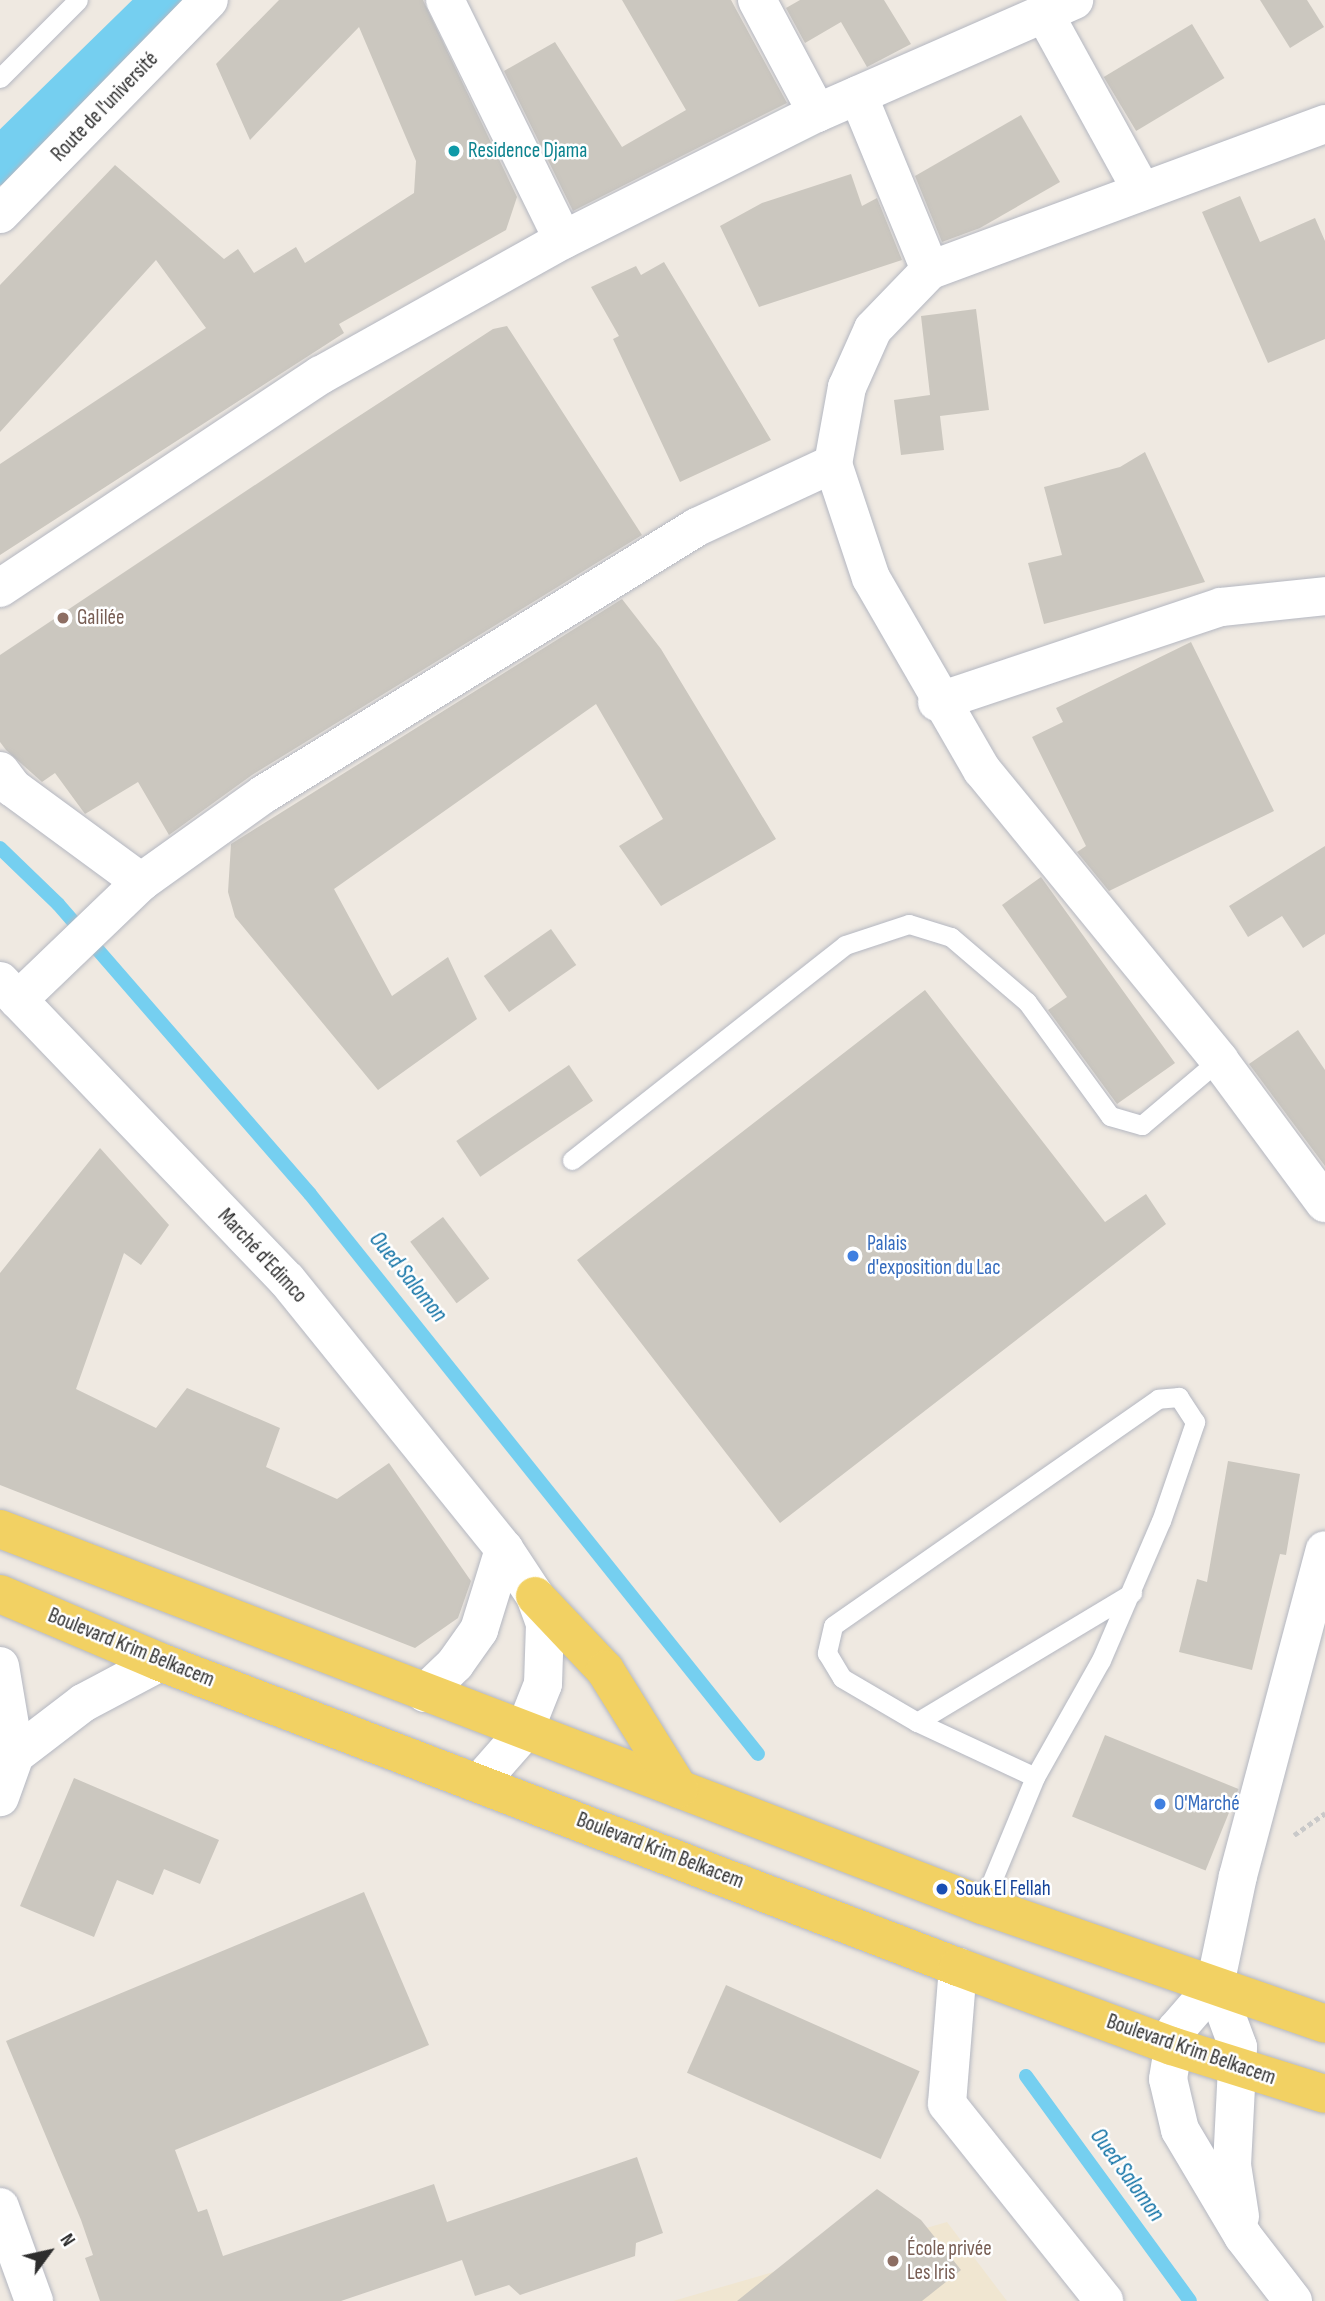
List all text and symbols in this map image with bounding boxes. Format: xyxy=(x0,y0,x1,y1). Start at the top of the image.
street label: Route de l'université xyxy=(46,47,164,167)
place label: Residence Djama xyxy=(468,138,587,164)
marker: Residence Djama xyxy=(446,143,462,159)
place label: Galilée xyxy=(77,605,125,631)
marker: Galilée xyxy=(55,610,71,626)
street label: Marché d'Edimco xyxy=(212,1204,312,1308)
water label: Oued Salomon xyxy=(363,1226,453,1328)
place label: Palais d'exposition du Lac xyxy=(867,1231,1001,1281)
marker: Palais d'exposition du Lac xyxy=(845,1248,861,1264)
street label: Boulevard Krim Belkacem xyxy=(44,1603,218,1693)
place label: O'Marché xyxy=(1174,1791,1240,1817)
marker: O'Marché xyxy=(1152,1796,1168,1812)
street label: Boulevard Krim Belkacem xyxy=(573,1808,747,1894)
place label: Souk El Fellah xyxy=(956,1876,1051,1902)
marker: Souk El Fellah xyxy=(934,1881,950,1897)
street label: Boulevard Krim Belkacem xyxy=(1103,2009,1279,2091)
water label: Oued Salomon xyxy=(1084,2123,1170,2227)
north arrow xyxy=(14,2217,84,2287)
text: N xyxy=(55,2230,79,2251)
place label: École privée Les Iris xyxy=(907,2236,992,2286)
marker: École privée Les Iris xyxy=(885,2253,901,2269)

